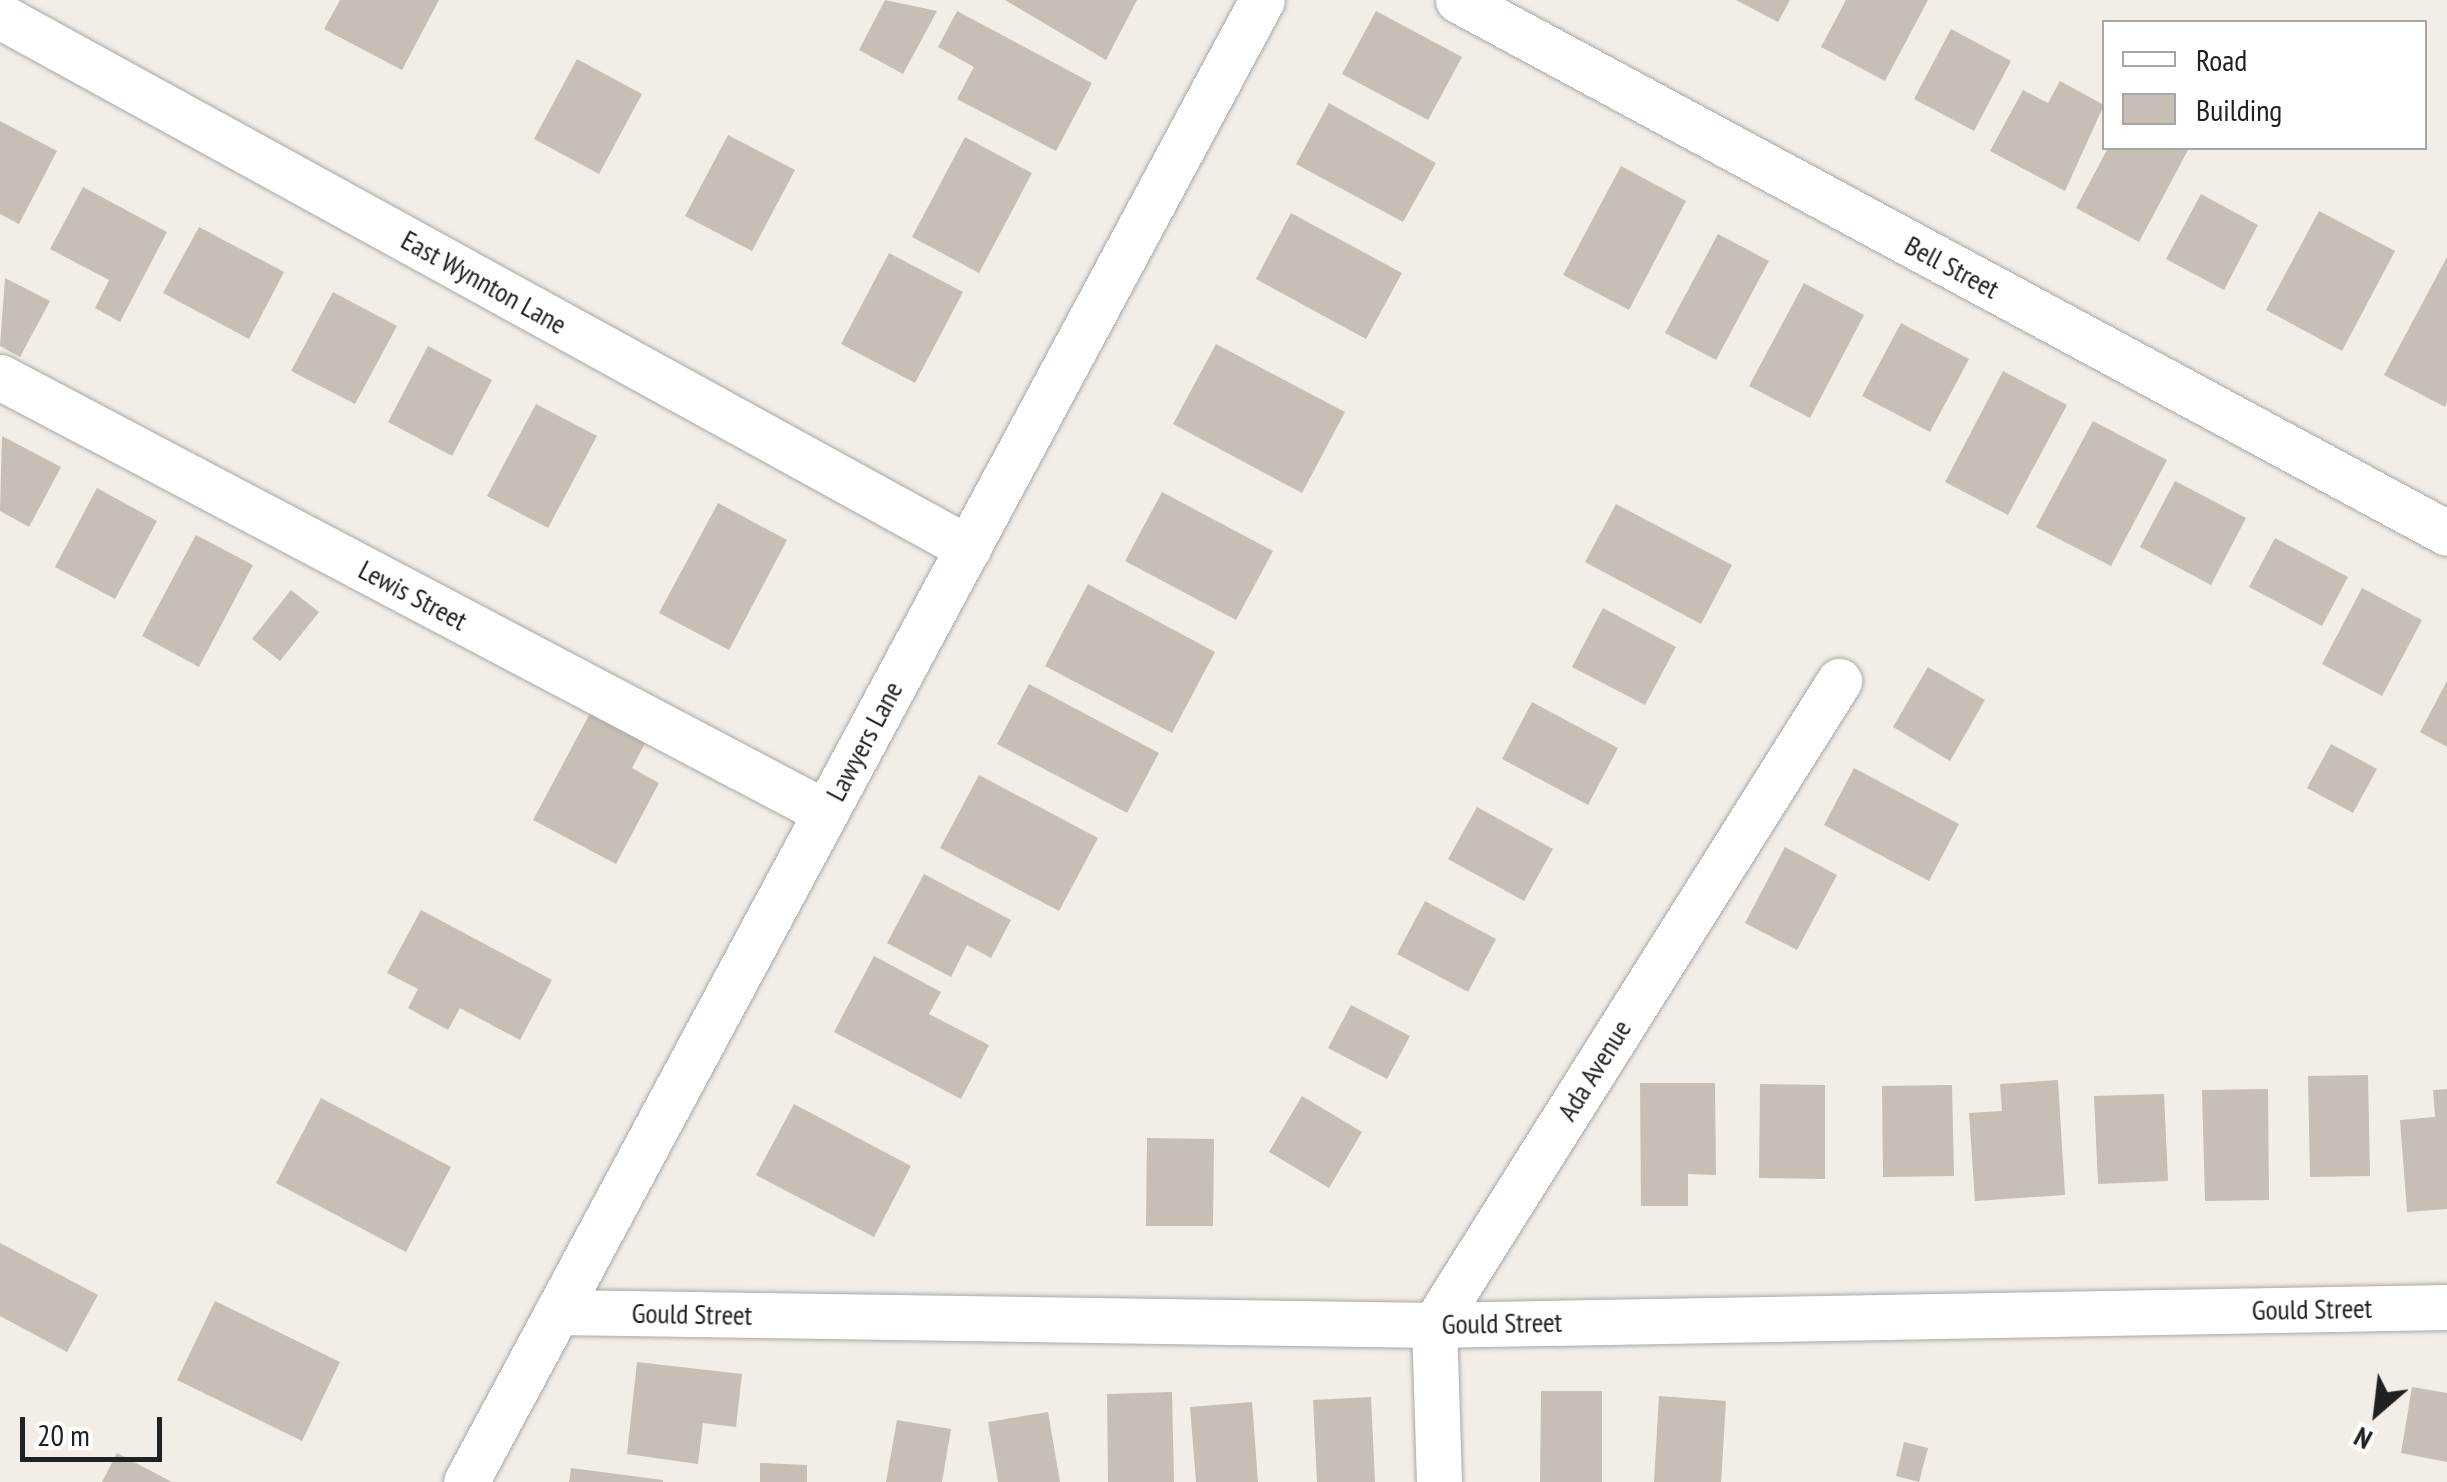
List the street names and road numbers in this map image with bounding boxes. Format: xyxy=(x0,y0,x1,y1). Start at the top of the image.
street label: East Wynnton Lane xyxy=(395,223,573,341)
street label: Bell Street xyxy=(1899,228,2005,306)
street label: Lewis Street xyxy=(353,553,473,637)
street label: Lawyers Lane xyxy=(818,675,910,807)
street label: Ada Avenue xyxy=(1550,1013,1638,1127)
street label: Gould Street xyxy=(2251,1291,2373,1327)
street label: Gould Street xyxy=(631,1296,753,1332)
street label: Gould Street xyxy=(1441,1305,1563,1341)

